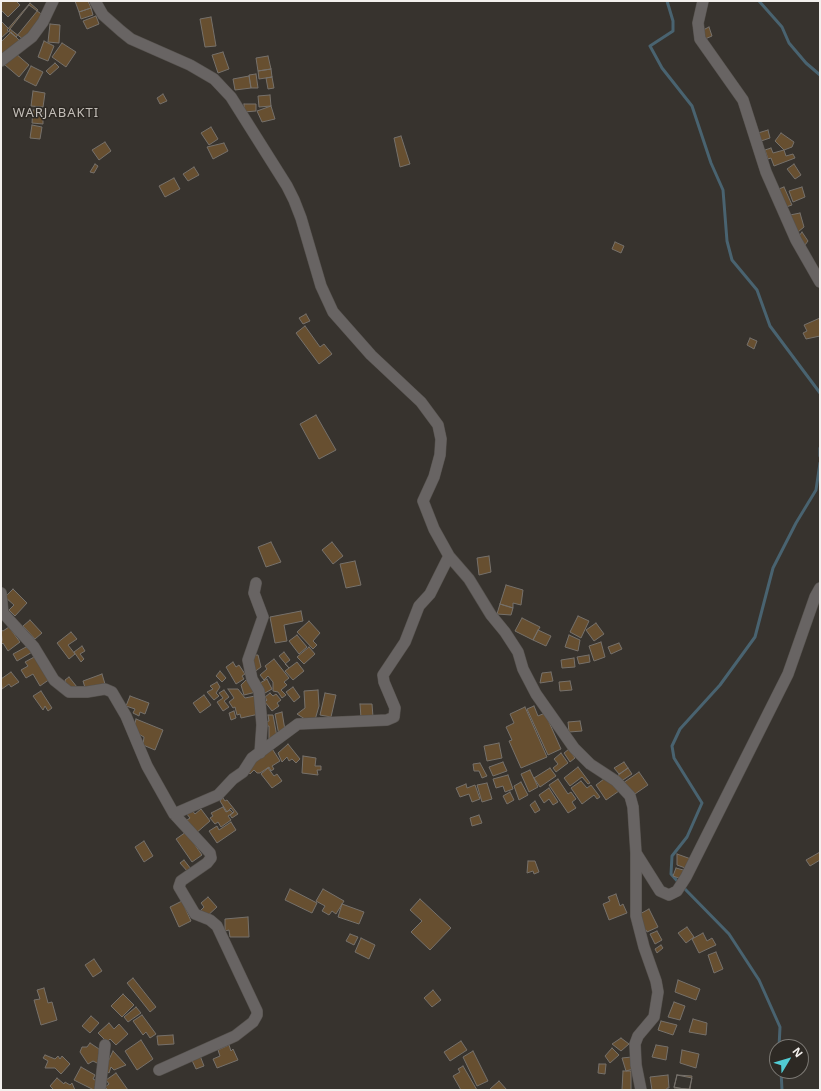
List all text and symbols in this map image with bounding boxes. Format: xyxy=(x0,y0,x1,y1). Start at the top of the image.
district label: WARJABAKTI xyxy=(13,105,99,121)
north arrow xyxy=(769,1039,809,1079)
text: N xyxy=(789,1044,807,1060)

